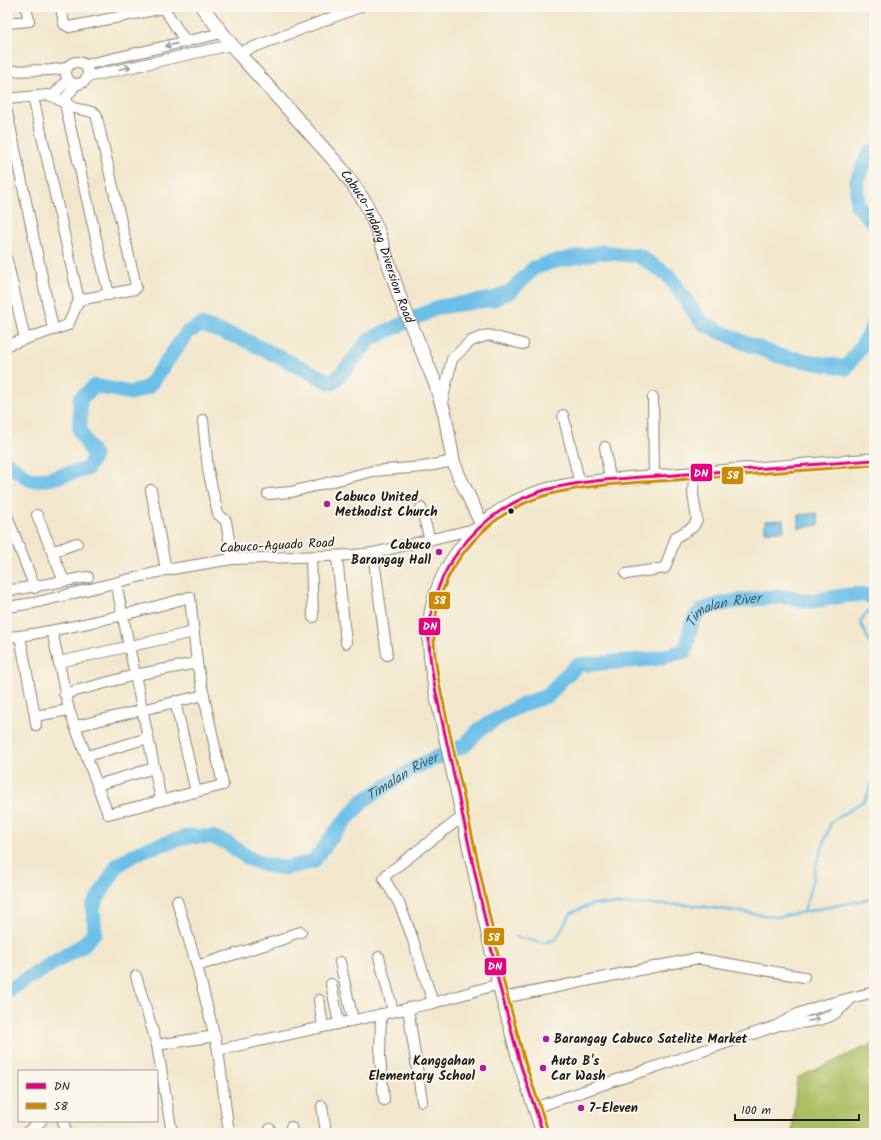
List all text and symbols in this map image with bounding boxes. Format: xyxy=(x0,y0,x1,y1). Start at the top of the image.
one-way arrow xyxy=(164,42,177,50)
one-way arrow xyxy=(118,64,131,72)
street label: Cabuco-Indang Diversion Road xyxy=(335,165,420,327)
line badge: DN xyxy=(690,463,713,482)
text: DN xyxy=(694,465,708,483)
line badge: 58 xyxy=(721,466,744,485)
text: 58 xyxy=(726,467,740,485)
place label: Cabuco United Methodist Church xyxy=(335,487,438,523)
marker: Cabuco United Methodist Church xyxy=(322,499,332,509)
unlabelled marker xyxy=(506,506,516,516)
street label: Cabuco-Aguado Road xyxy=(219,532,335,559)
place label: Cabuco Barangay Hall xyxy=(351,535,432,571)
marker: Cabuco Barangay Hall xyxy=(434,547,444,557)
water label: Timalan River xyxy=(680,587,765,631)
line badge: 58 xyxy=(428,591,451,610)
text: 58 xyxy=(433,592,447,610)
line badge: DN xyxy=(418,617,441,636)
text: DN xyxy=(423,618,437,636)
water label: Timalan River xyxy=(362,746,445,807)
line badge: 58 xyxy=(483,927,505,946)
text: 58 xyxy=(487,929,501,947)
line badge: DN xyxy=(484,957,507,976)
text: DN xyxy=(488,958,502,976)
one-way arrow xyxy=(807,1016,820,1024)
place label: Barangay Cabuco Satelite Market xyxy=(554,1029,748,1050)
marker: Barangay Cabuco Satelite Market xyxy=(541,1034,551,1044)
place label: Kanggahan Elementary School xyxy=(369,1051,476,1087)
place label: Auto B's Car Wash xyxy=(551,1051,606,1087)
marker: Kanggahan Elementary School xyxy=(478,1063,488,1073)
marker: Auto B's Car Wash xyxy=(538,1063,548,1073)
legend xyxy=(18,1070,158,1122)
text: DN xyxy=(54,1077,70,1096)
scale bar xyxy=(735,1096,859,1122)
text: 58 xyxy=(54,1097,68,1116)
place label: 7-Eleven xyxy=(589,1098,638,1119)
text: 100 m xyxy=(741,1101,772,1120)
marker: 7-Eleven xyxy=(576,1103,586,1113)

